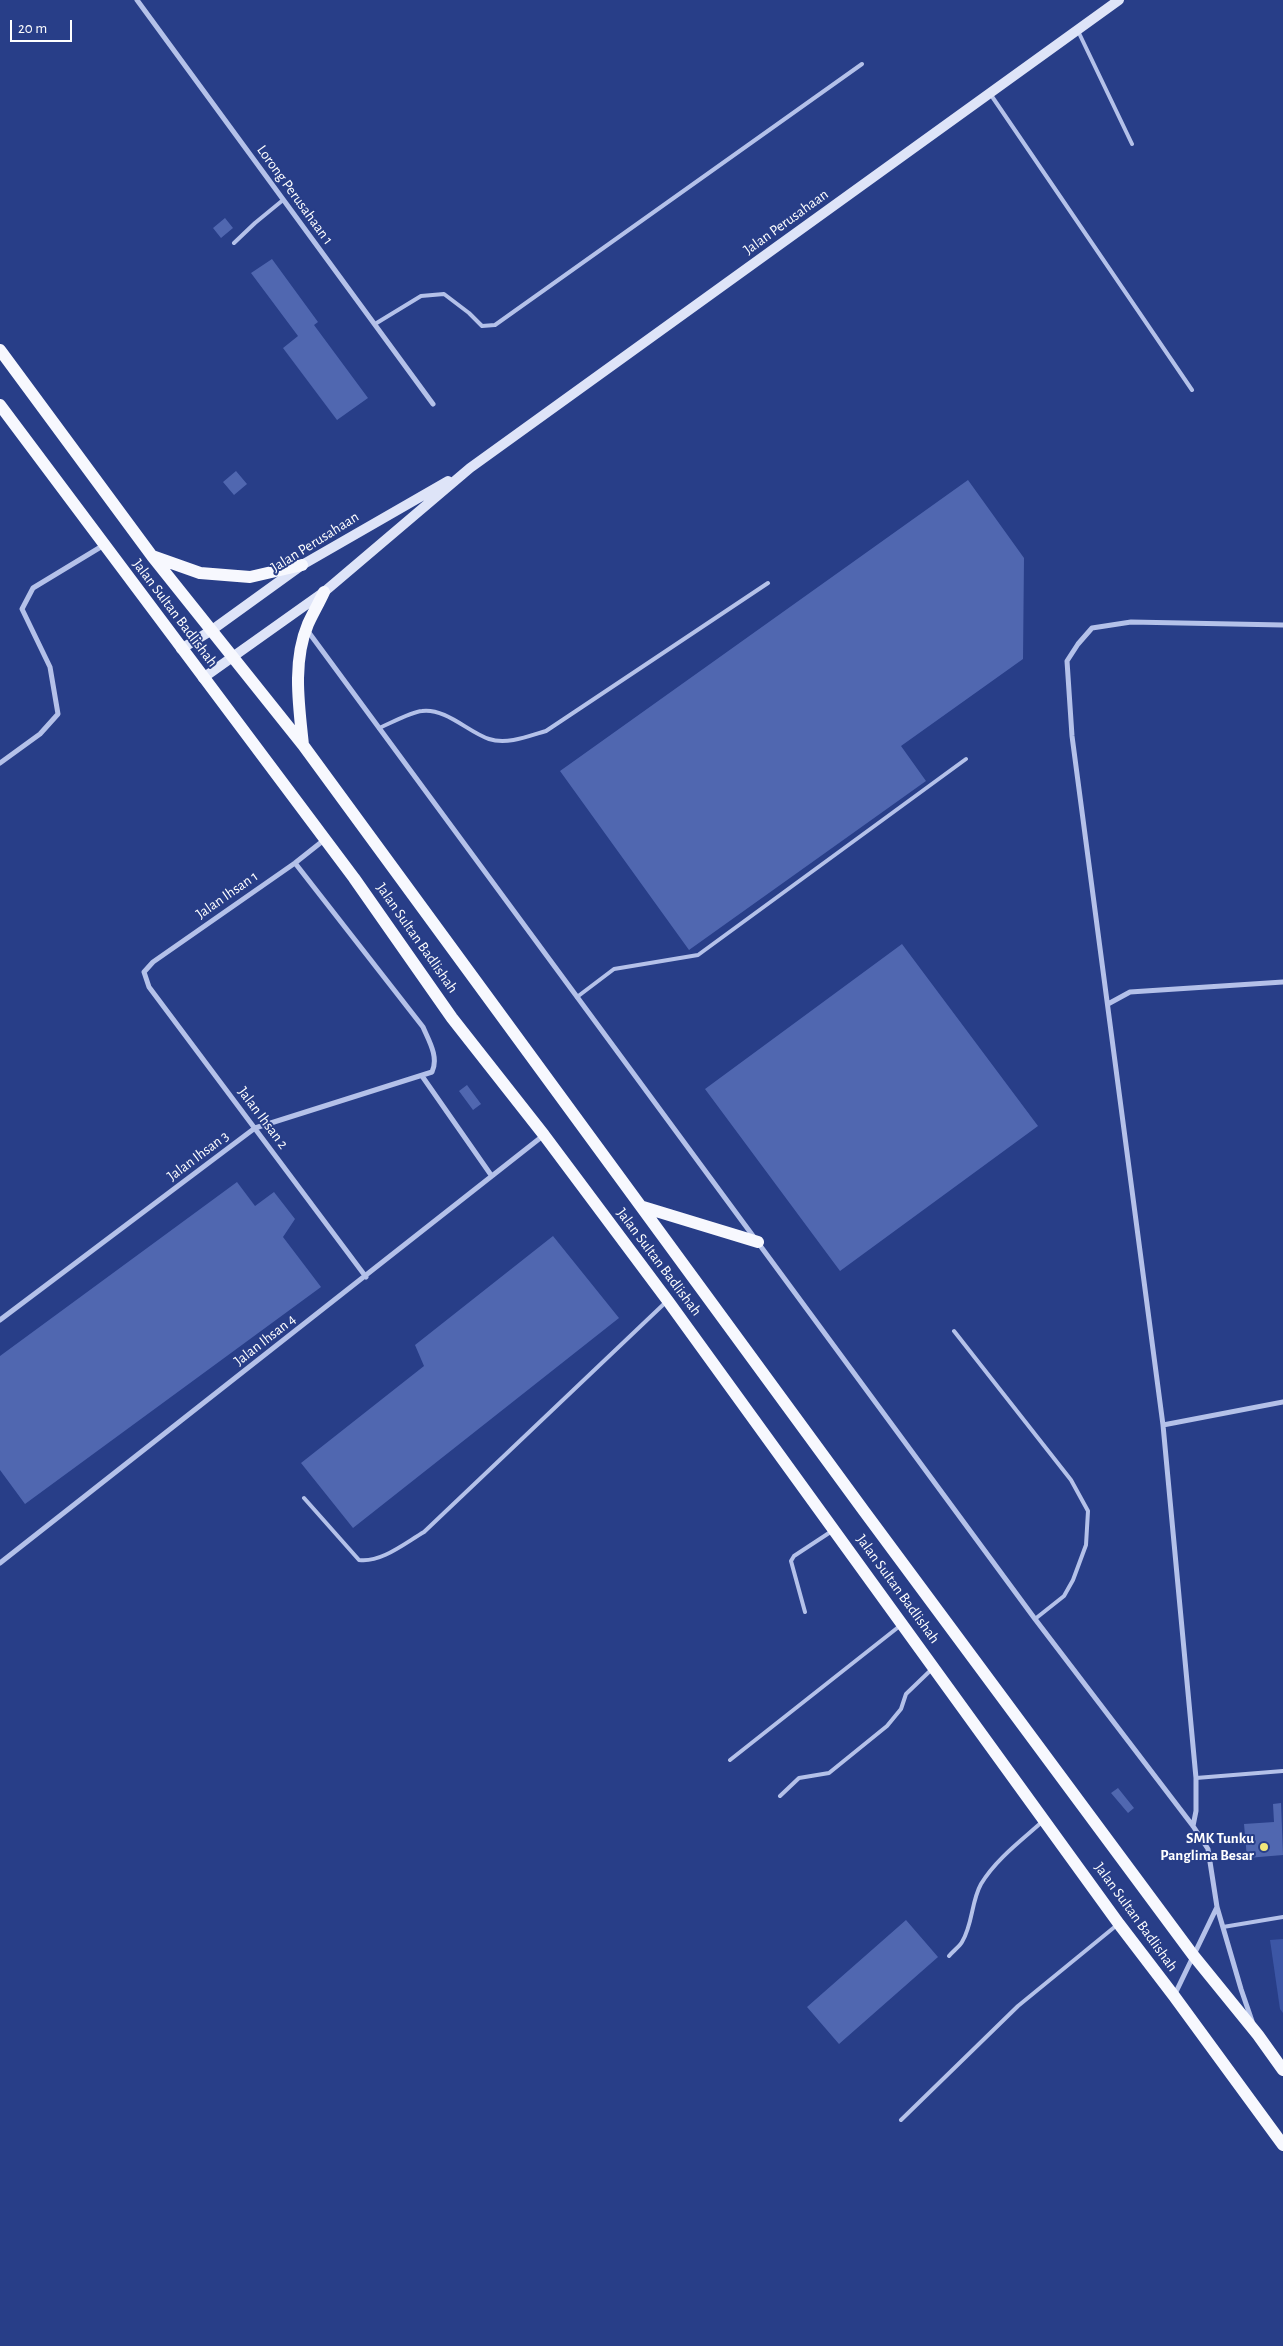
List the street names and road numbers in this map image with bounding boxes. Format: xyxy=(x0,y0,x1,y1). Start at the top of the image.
street label: Lorong Perusahaan 1 xyxy=(253,142,337,248)
street label: Jalan Perusahaan xyxy=(740,185,832,259)
street label: Jalan Perusahaan xyxy=(268,508,362,576)
street label: Jalan Sultan Badlishah xyxy=(129,556,221,670)
street label: Jalan Ihsan 1 xyxy=(193,867,261,923)
street label: Jalan Sultan Badlishah xyxy=(372,879,462,997)
street label: Jalan Ihsan 2 xyxy=(234,1083,292,1153)
street label: Jalan Ihsan 3 xyxy=(164,1127,232,1185)
street label: Jalan Sultan Badlishah xyxy=(613,1205,705,1319)
street label: Jalan Ihsan 4 xyxy=(230,1310,300,1370)
street label: Jalan Sultan Badlishah xyxy=(852,1531,944,1647)
street label: Jalan Sultan Badlishah xyxy=(1090,1859,1182,1975)

